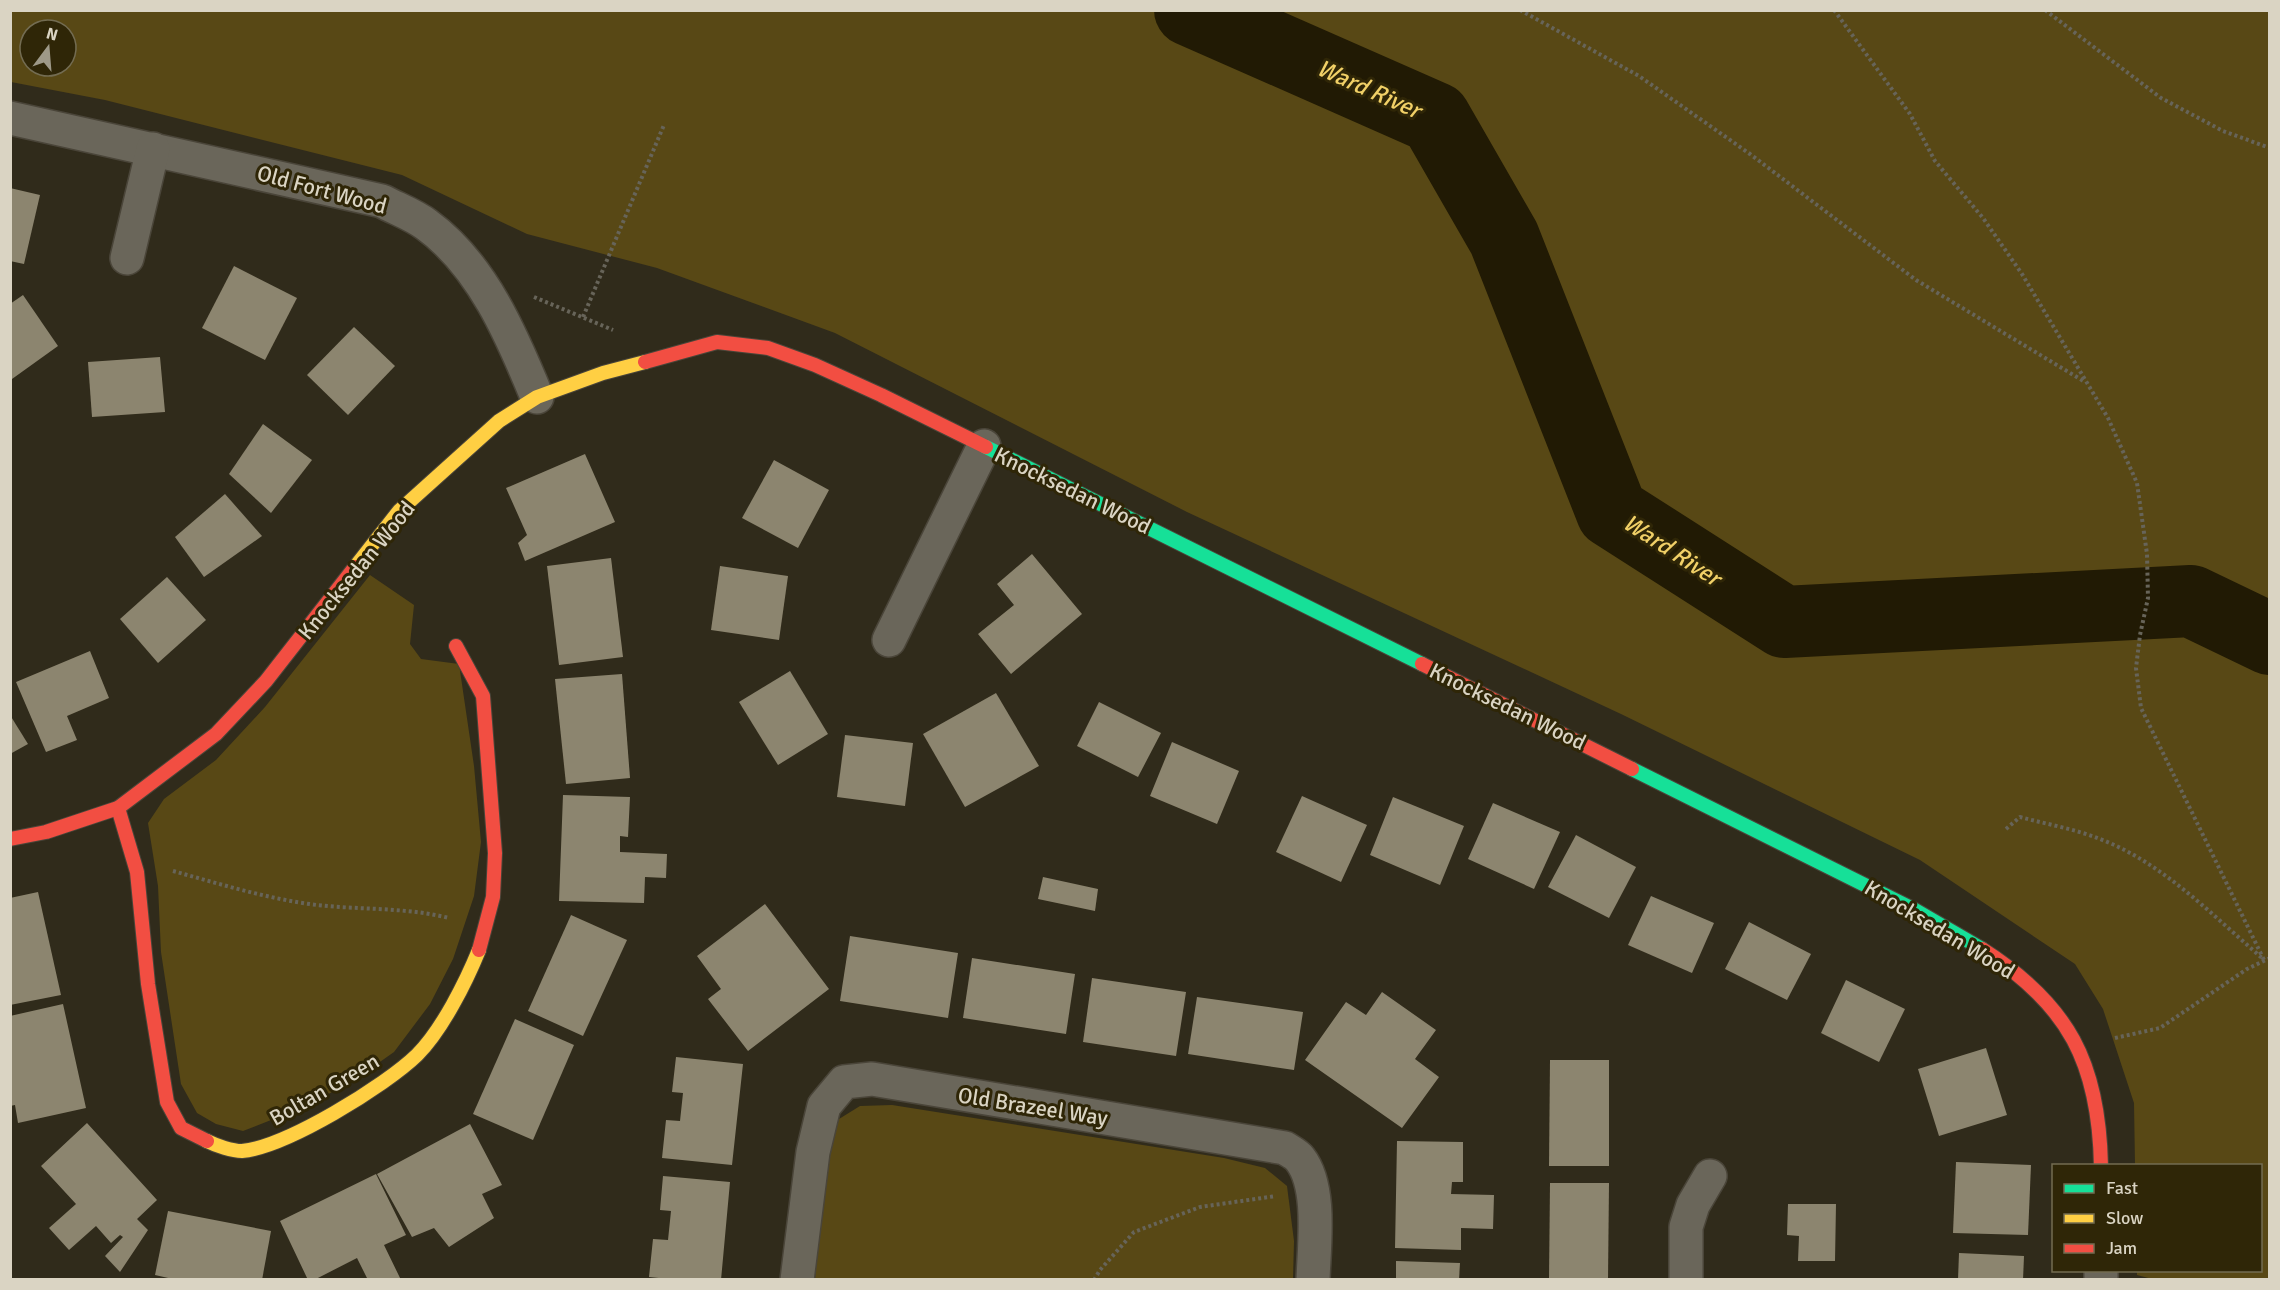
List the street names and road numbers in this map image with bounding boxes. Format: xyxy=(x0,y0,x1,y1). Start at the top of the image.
street label: Old Fort Wood xyxy=(254,159,390,220)
street label: Knocksedan Wood xyxy=(990,441,1155,540)
street label: Knocksedan Wood xyxy=(292,496,421,645)
street label: Knocksedan Wood xyxy=(1425,657,1590,756)
street label: Knocksedan Wood xyxy=(1860,874,2020,985)
street label: Boltan Green xyxy=(265,1047,384,1132)
street label: Old Brazeel Way xyxy=(956,1081,1110,1132)

